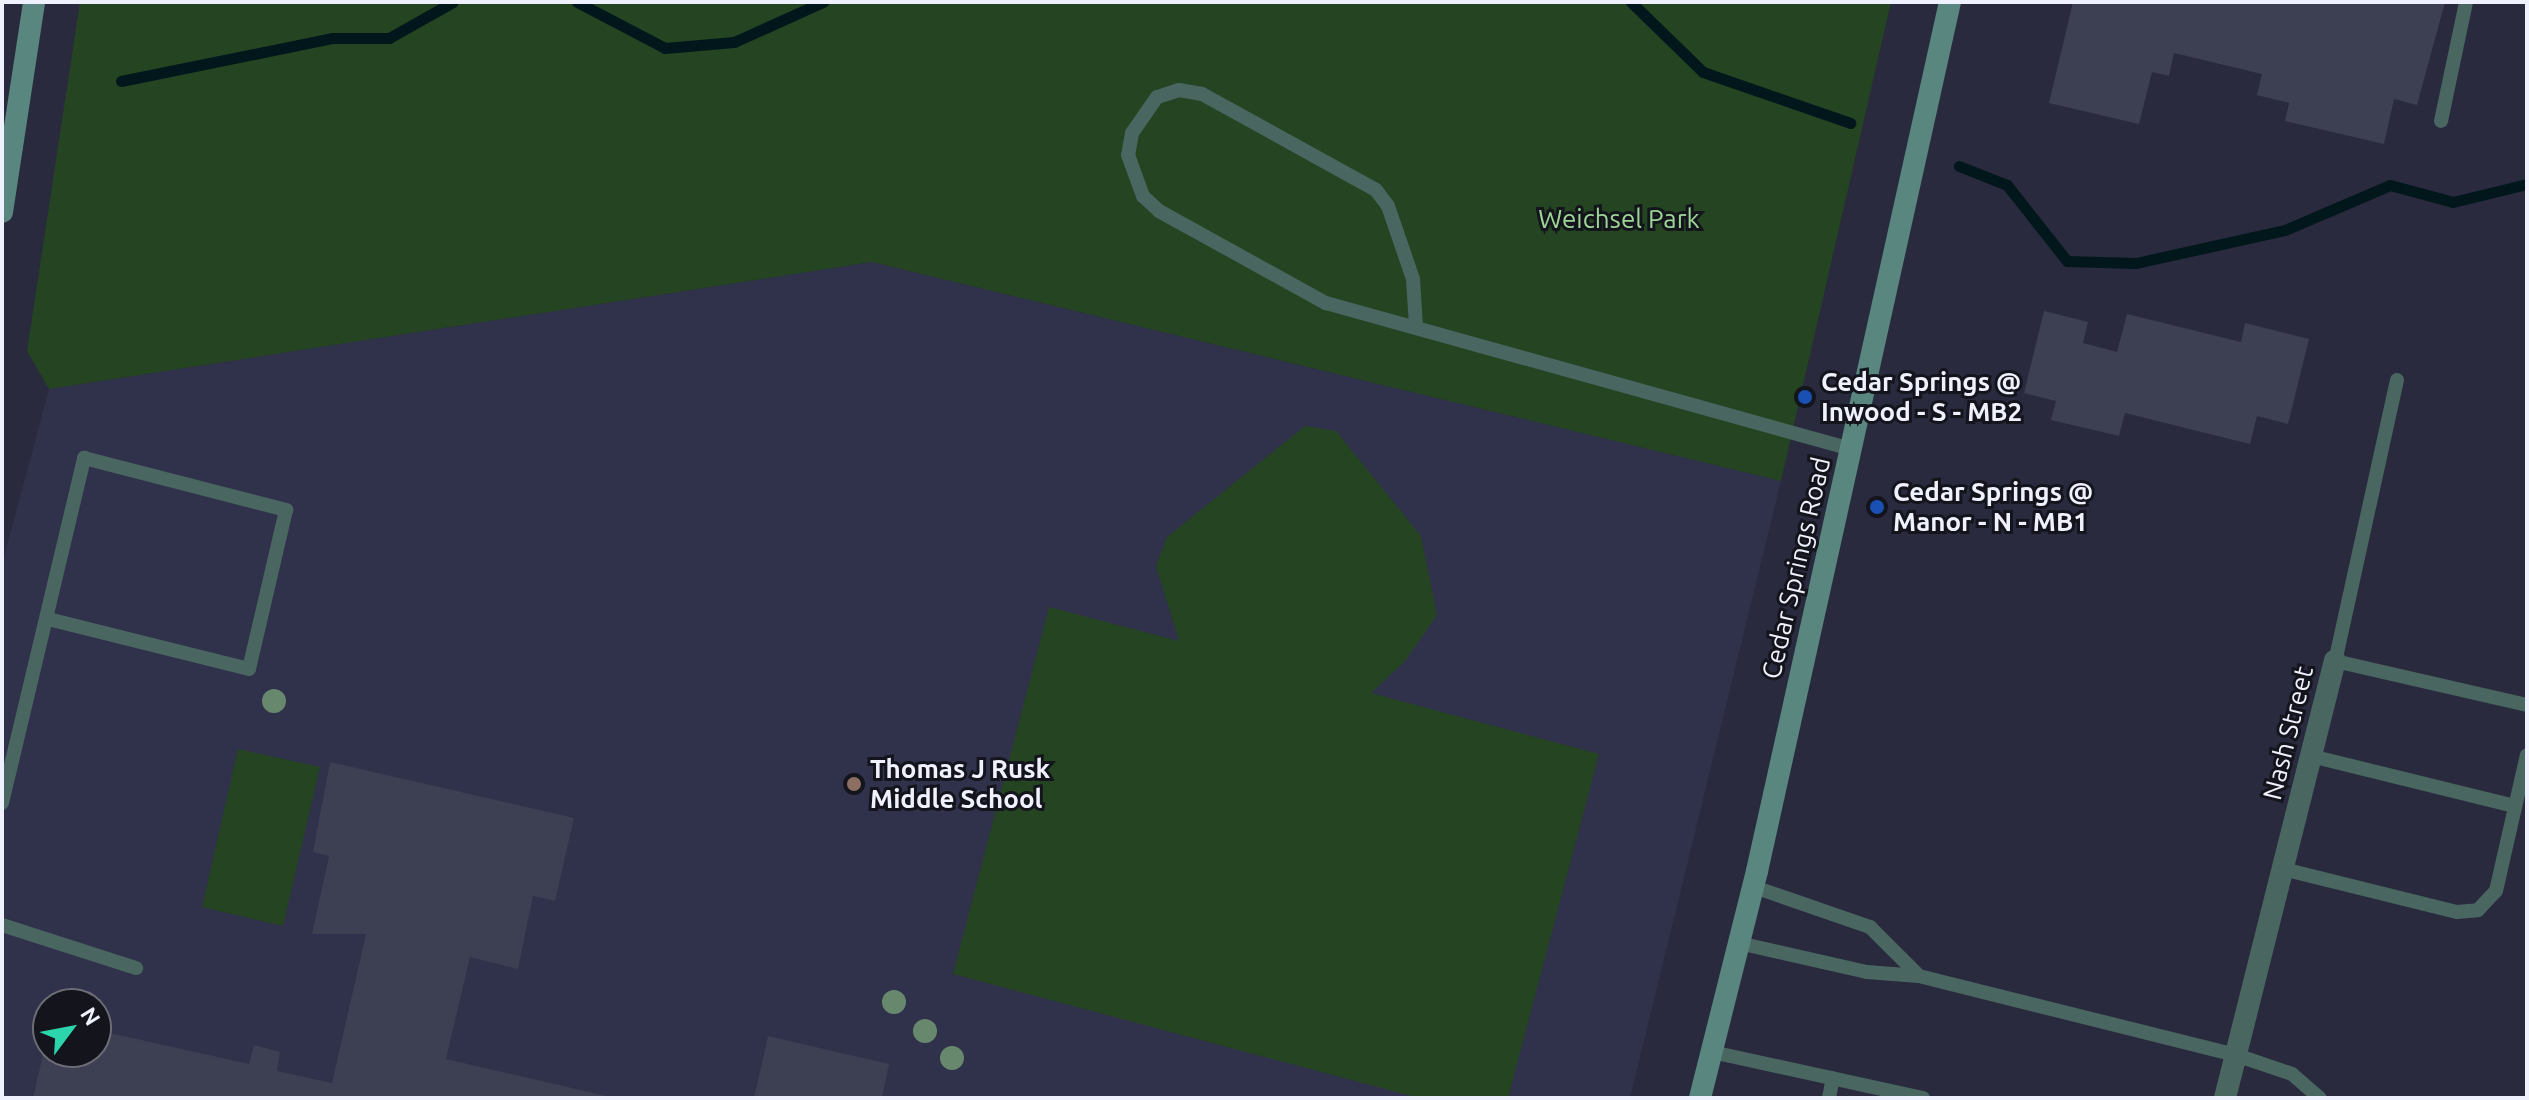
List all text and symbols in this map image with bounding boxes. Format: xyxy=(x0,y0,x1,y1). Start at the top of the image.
park label: Weichsel Park xyxy=(1538,203,1700,235)
place label: Cedar Springs @ Inwood - S - MB2 xyxy=(1821,366,2022,428)
marker: Cedar Springs @ Inwood - S - MB2 xyxy=(1796,388,1814,406)
street label: Cedar Springs Road xyxy=(1755,454,1837,682)
place label: Cedar Springs @ Manor - N - MB1 xyxy=(1893,476,2093,538)
marker: Cedar Springs @ Manor - N - MB1 xyxy=(1868,498,1886,516)
street label: Nash Street xyxy=(2256,663,2320,803)
place label: Thomas J Rusk Middle School xyxy=(870,753,1050,814)
marker: Thomas J Rusk Middle School xyxy=(845,775,863,793)
north arrow xyxy=(32,988,112,1068)
text: N xyxy=(76,1002,106,1030)

